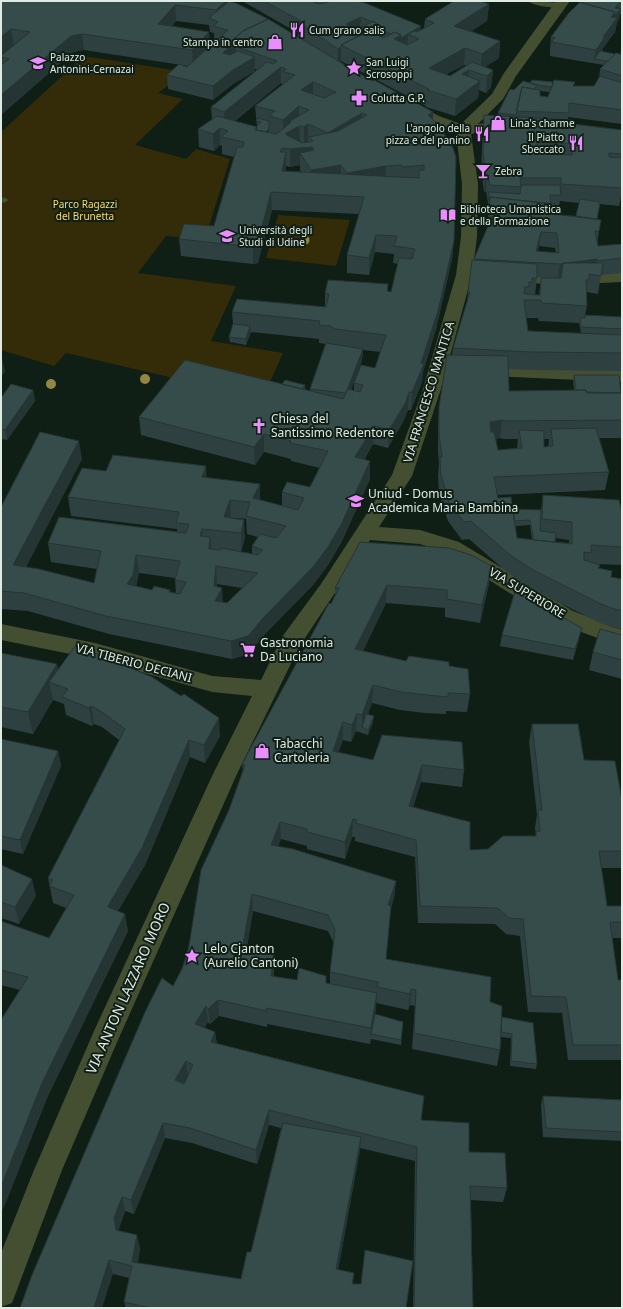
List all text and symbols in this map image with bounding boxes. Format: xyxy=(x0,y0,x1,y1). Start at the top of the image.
restaurant icon: Cum grano salis xyxy=(288,21,306,39)
place label: Cum grano salis xyxy=(309,23,385,37)
shop icon: Stampa in centro xyxy=(266,33,284,51)
place label: Stampa in centro xyxy=(183,35,263,49)
place label: Palazzo Antonini-Cernazai xyxy=(50,50,134,76)
school or university icon: Palazzo Antonini-Cernazai xyxy=(29,54,47,72)
place label: San Luigi Scrosoppi xyxy=(366,55,412,81)
place icon: San Luigi Scrosoppi xyxy=(345,59,363,77)
pharmacy icon: Colutta G.P. xyxy=(350,89,368,107)
place label: Colutta G.P. xyxy=(371,91,425,105)
shop icon: Lina's charme xyxy=(489,114,507,132)
place label: Lina's charme xyxy=(510,116,575,130)
place label: L'angolo della pizza e del panino xyxy=(386,121,470,147)
restaurant icon: L'angolo della pizza e del panino xyxy=(473,125,491,143)
place label: Il Piatto Sbeccato xyxy=(522,130,564,156)
restaurant icon: Il Piatto Sbeccato xyxy=(567,134,585,152)
bar icon: Zebra xyxy=(474,162,492,180)
place label: Zebra xyxy=(495,164,522,178)
park label: Parco Ragazzi del Brunetta xyxy=(53,197,117,223)
place label: Biblioteca Umanistica e della Formazione xyxy=(460,202,561,228)
library icon: Biblioteca Umanistica e della Formazione xyxy=(439,206,457,224)
place label: Università degli Studi di Udine xyxy=(239,223,312,249)
school or university icon: Università degli Studi di Udine xyxy=(218,227,236,245)
street label: VIA FRANCESCO MANTICA xyxy=(399,319,458,465)
place label: Chiesa del Santissimo Redentore xyxy=(271,410,394,441)
church icon: Chiesa del Santissimo Redentore xyxy=(250,417,268,435)
place label: Uniud - Domus Academica Maria Bambina xyxy=(368,485,518,516)
school or university icon: Uniud - Domus Academica Maria Bambina xyxy=(347,492,365,510)
street label: VIA SUPERIORE xyxy=(486,563,569,622)
place label: Gastronomia Da Luciano xyxy=(260,634,333,665)
street label: VIA TIBERIO DECIANI xyxy=(74,639,194,686)
supermarket icon: Gastronomia Da Luciano xyxy=(239,641,257,659)
place label: Tabacchi Cartoleria xyxy=(274,735,330,766)
shop icon: Tabacchi Cartoleria xyxy=(253,742,271,760)
street label: VIA ANTON LAZZARO MORO xyxy=(81,899,174,1077)
place label: Lelo Cjanton (Aurelio Cantoni) xyxy=(204,940,299,971)
place icon: Lelo Cjanton (Aurelio Cantoni) xyxy=(183,947,201,965)

